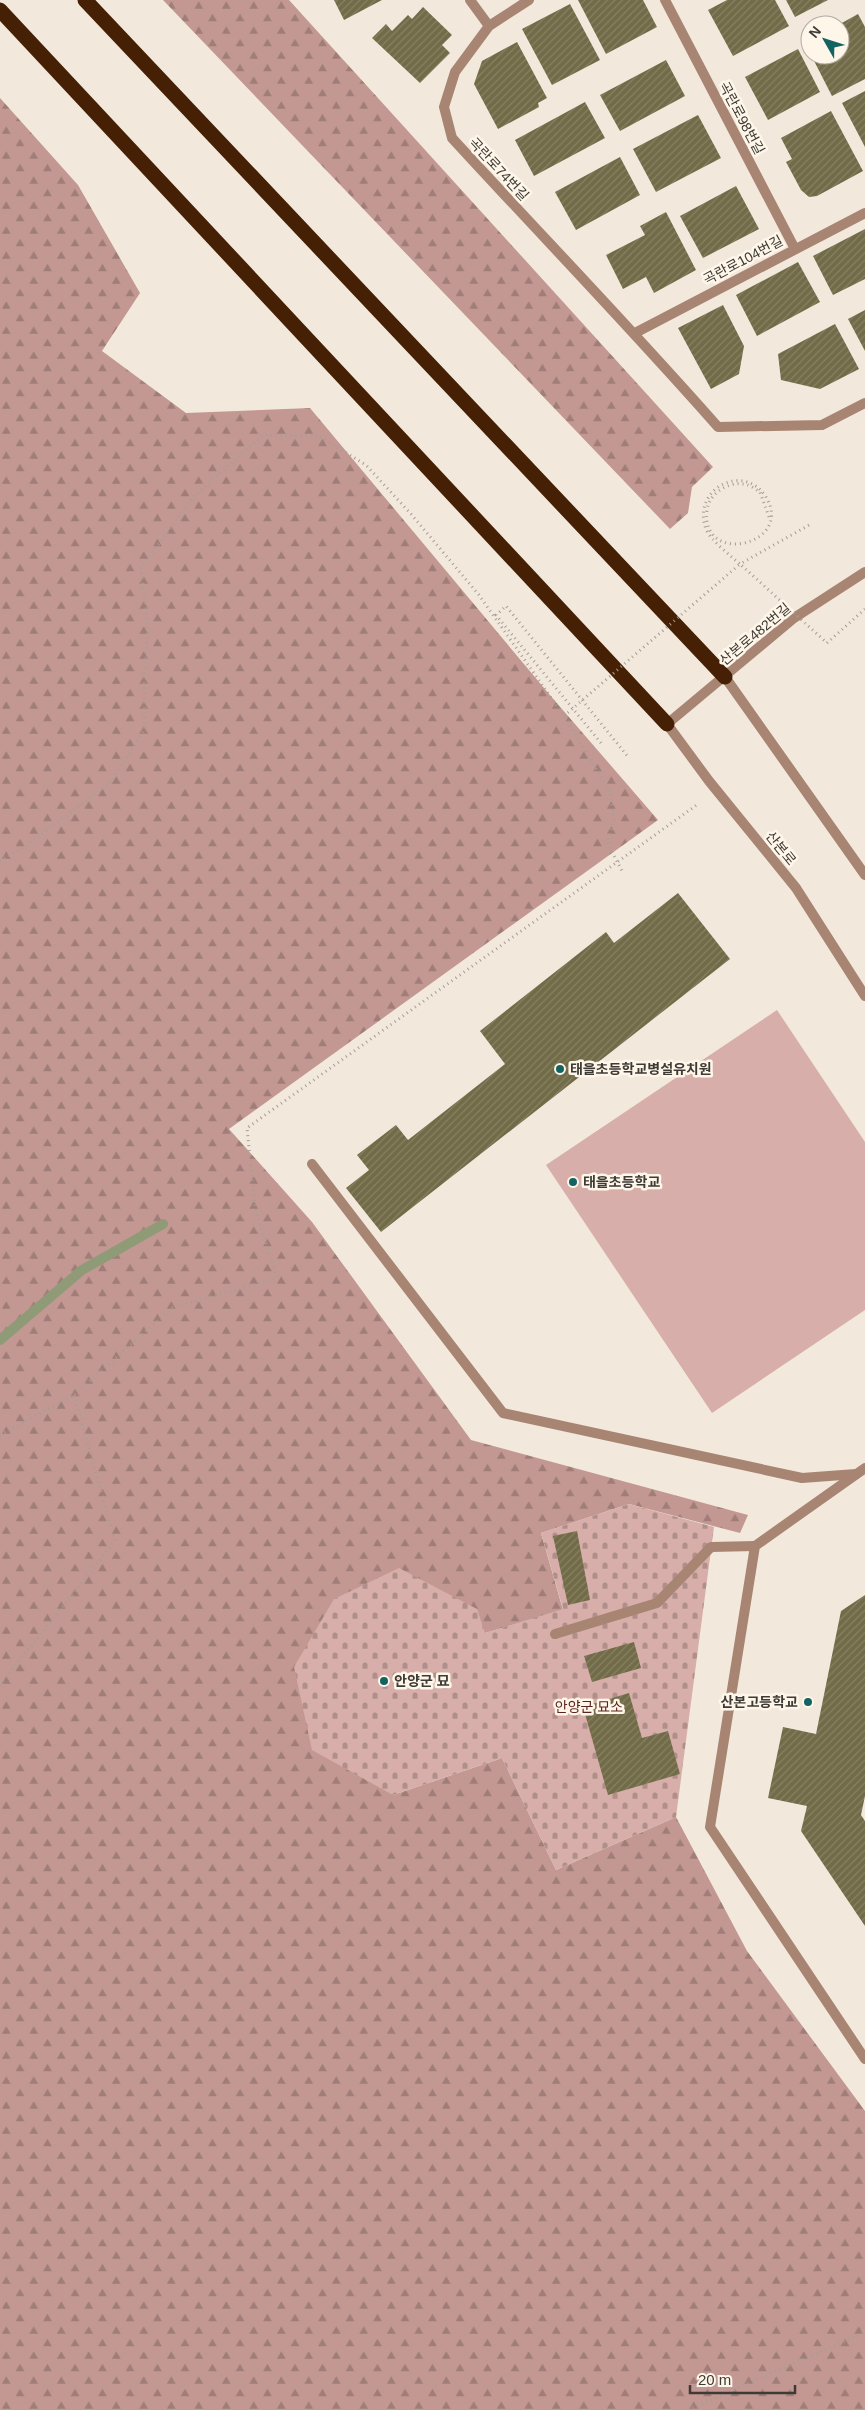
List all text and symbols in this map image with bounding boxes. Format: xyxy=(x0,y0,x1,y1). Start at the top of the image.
north arrow xyxy=(800,15,850,65)
text: N xyxy=(805,23,824,41)
street label: 곡란로98번길 xyxy=(716,79,768,157)
street label: 곡란로74번길 xyxy=(466,134,532,204)
street label: 곡란로104번길 xyxy=(700,232,786,288)
street label: 산본로482번길 xyxy=(716,600,794,668)
street label: 산본로 xyxy=(763,828,799,868)
place label: 태을초등학교병설유치원 xyxy=(570,1061,712,1077)
marker: 태을초등학교병설유치원 xyxy=(554,1063,566,1075)
place label: 태을초등학교 xyxy=(583,1174,660,1190)
marker: 태을초등학교 xyxy=(567,1176,579,1188)
place label: 안양군 묘 xyxy=(394,1673,450,1689)
marker: 안양군 묘 xyxy=(378,1675,390,1687)
place label: 산본고등학교 xyxy=(721,1694,798,1710)
marker: 산본고등학교 xyxy=(802,1696,814,1708)
park label: 안양군 묘소 xyxy=(555,1699,623,1715)
scale bar xyxy=(690,2362,795,2394)
text: 20 m xyxy=(698,2371,731,2388)

